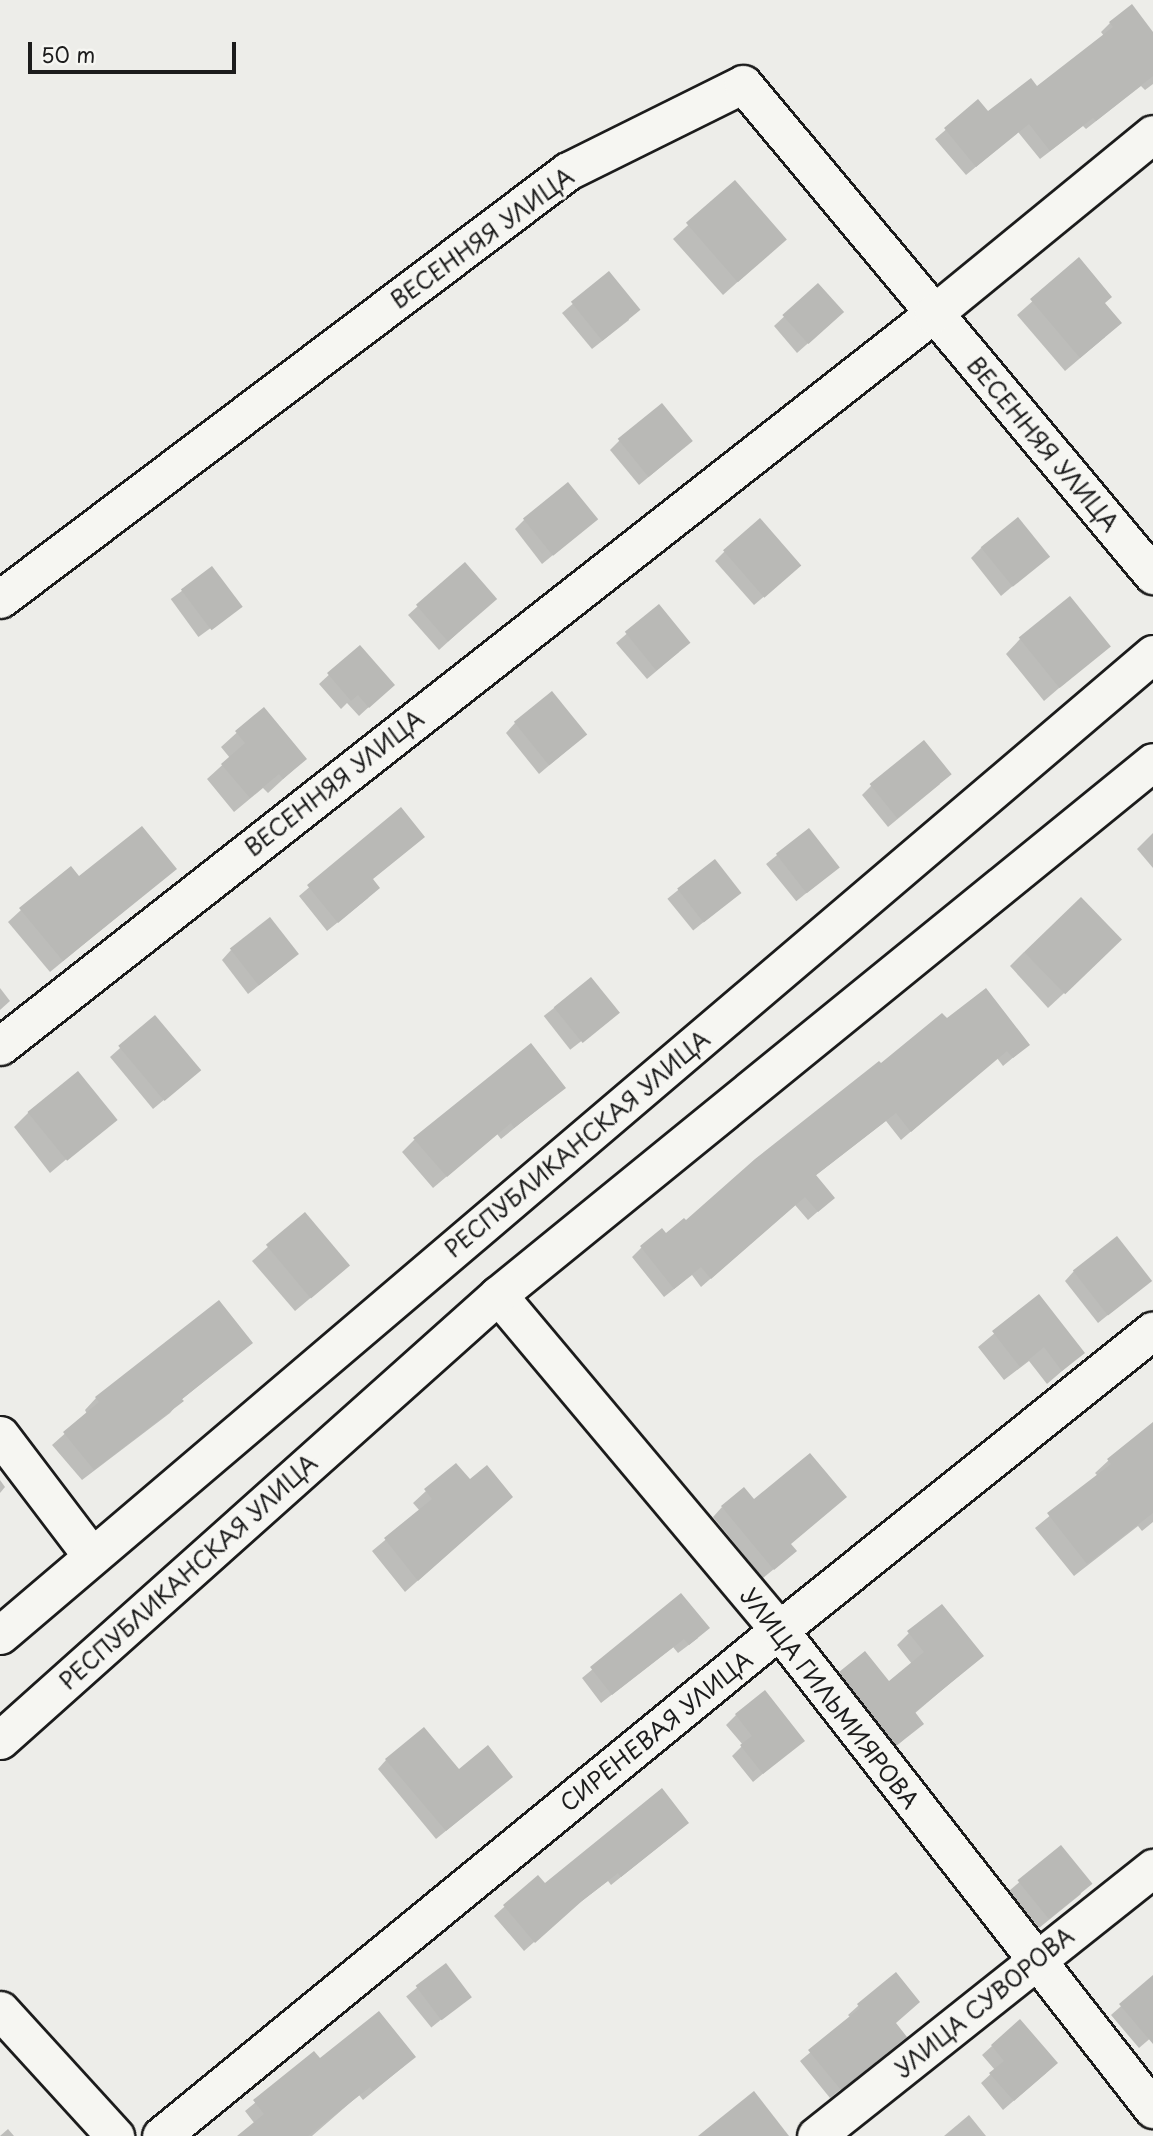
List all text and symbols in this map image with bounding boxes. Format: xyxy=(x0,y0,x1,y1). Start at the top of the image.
scale bar xyxy=(32,28,240,72)
text: 50 m xyxy=(41,38,95,70)
street label: ВЕСЕННЯЯ УЛИЦА xyxy=(385,162,579,314)
street label: ВЕСЕННЯЯ УЛИЦА xyxy=(961,351,1125,537)
street label: ВЕСЕННЯЯ УЛИЦА xyxy=(239,704,429,862)
street label: РЕСПУБЛИКАНСКАЯ УЛИЦА xyxy=(439,1025,715,1263)
street label: РЕСПУБЛИКАНСКАЯ УЛИЦА xyxy=(53,1449,323,1695)
street label: УЛИЦА ГИЛЬМИЯРОВА xyxy=(734,1581,926,1815)
street label: СИРЕНЕВАЯ УЛИЦА xyxy=(555,1645,757,1817)
street label: УЛИЦА СУВОРОВА xyxy=(888,1920,1080,2084)

